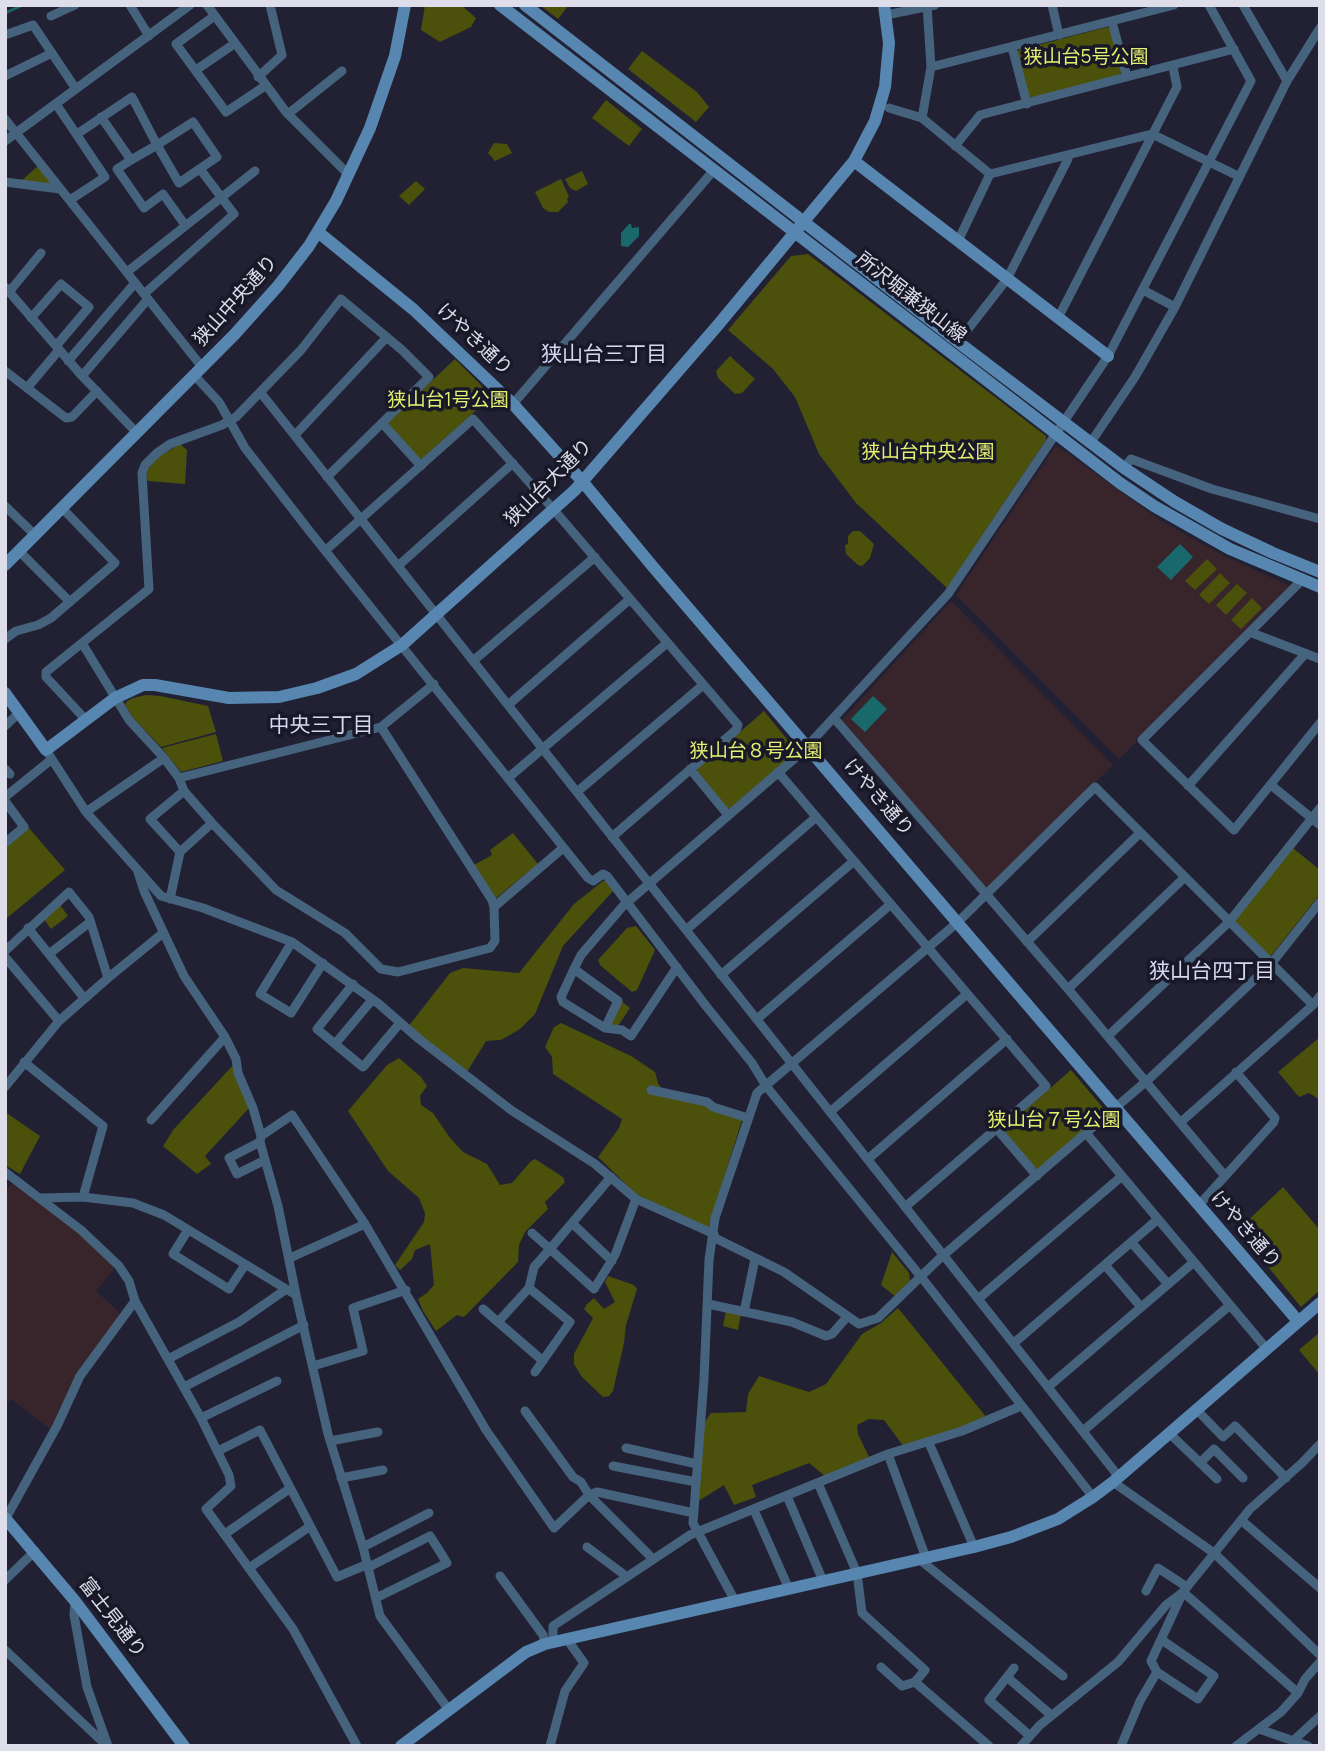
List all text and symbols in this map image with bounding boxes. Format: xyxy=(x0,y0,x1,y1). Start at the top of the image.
park label: 狭山台5号公園 xyxy=(1024,47,1148,69)
street label: 所沢堀兼狭山線 xyxy=(852,248,970,348)
street label: 狭山中央通り xyxy=(189,251,283,351)
street label: けやき通り xyxy=(431,299,517,381)
district label: 狭山台三丁目 xyxy=(541,342,667,368)
park label: 狭山台1号公園 xyxy=(387,390,509,412)
street label: 狭山台大通り xyxy=(501,435,597,531)
park label: 狭山台中央公園 xyxy=(862,442,994,464)
district label: 中央三丁目 xyxy=(269,713,373,739)
park label: 狭山台８号公園 xyxy=(690,741,822,763)
street label: けやき通り xyxy=(838,755,918,841)
district label: 狭山台四丁目 xyxy=(1149,959,1275,985)
park label: 狭山台７号公園 xyxy=(988,1110,1120,1132)
street label: けやき通り xyxy=(1205,1187,1285,1273)
street label: 富士見通り xyxy=(74,1574,150,1662)

